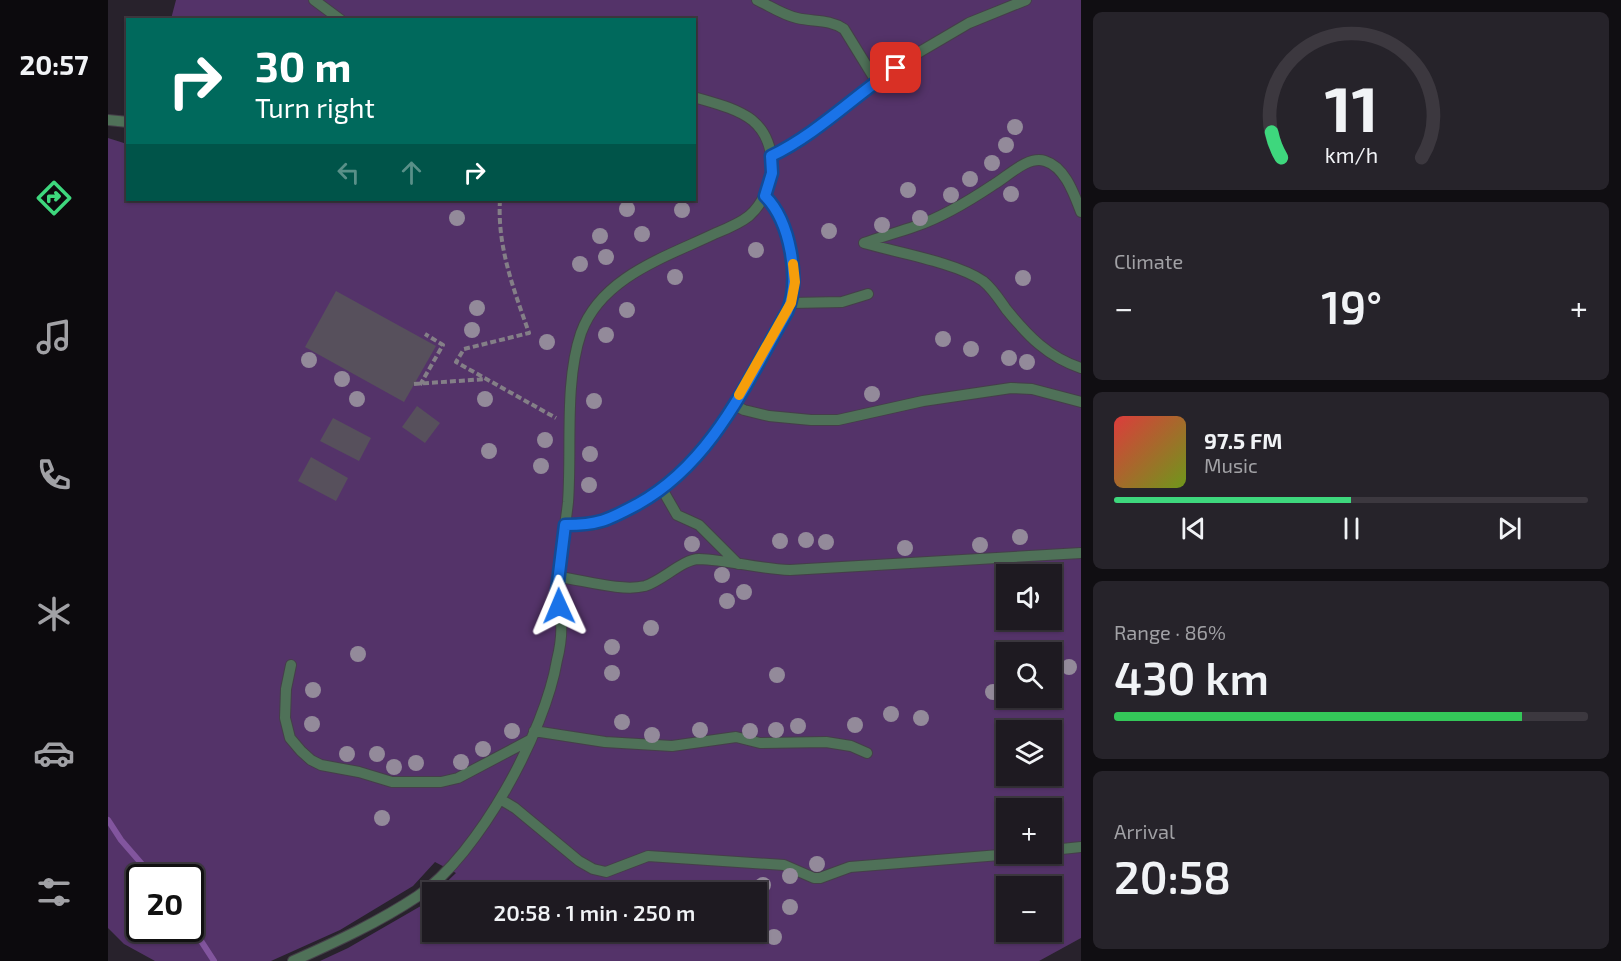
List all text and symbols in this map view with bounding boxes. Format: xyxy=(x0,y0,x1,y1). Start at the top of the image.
text: 30 m xyxy=(255,40,351,90)
icon: right xyxy=(156,42,234,120)
pin xyxy=(870,42,921,93)
text: 20:57 xyxy=(20,48,88,80)
icon: arrive xyxy=(879,51,912,84)
text: 11 xyxy=(1324,70,1378,145)
text: Turn right xyxy=(255,91,375,123)
text: km/h xyxy=(1324,142,1378,167)
icon: left xyxy=(332,156,365,189)
icon: ahead xyxy=(395,156,428,189)
icon: right xyxy=(458,156,491,189)
icon: directions xyxy=(33,177,75,219)
text: Climate xyxy=(1114,249,1183,273)
text: 19° xyxy=(1321,279,1382,333)
text: − xyxy=(1114,287,1133,327)
text: + xyxy=(1570,287,1588,327)
icon: music xyxy=(33,316,75,358)
text: 97.5 FM xyxy=(1204,427,1282,453)
text: Music xyxy=(1204,453,1258,477)
icon: phone xyxy=(33,454,75,496)
icon: previous xyxy=(1177,512,1210,545)
icon: pause xyxy=(1335,512,1368,545)
icon: next xyxy=(1493,512,1526,545)
map controls xyxy=(996,564,1062,942)
button: sound xyxy=(996,564,1062,630)
position arrow xyxy=(527,574,591,638)
icon: climate xyxy=(33,593,75,635)
text: Range · 86% xyxy=(1114,620,1226,644)
button: search xyxy=(996,642,1062,708)
text: 430 km xyxy=(1114,650,1269,704)
button: layers xyxy=(996,720,1062,786)
icon: car xyxy=(33,732,75,774)
button: + xyxy=(996,798,1062,864)
text: Arrival xyxy=(1114,819,1175,843)
text: 20:58 xyxy=(1114,849,1231,903)
speed limit sign: 20 xyxy=(126,864,204,942)
icon: filters xyxy=(33,871,75,913)
button: − xyxy=(996,876,1062,942)
text: 20:58 · 1 min · 250 m xyxy=(494,899,695,925)

